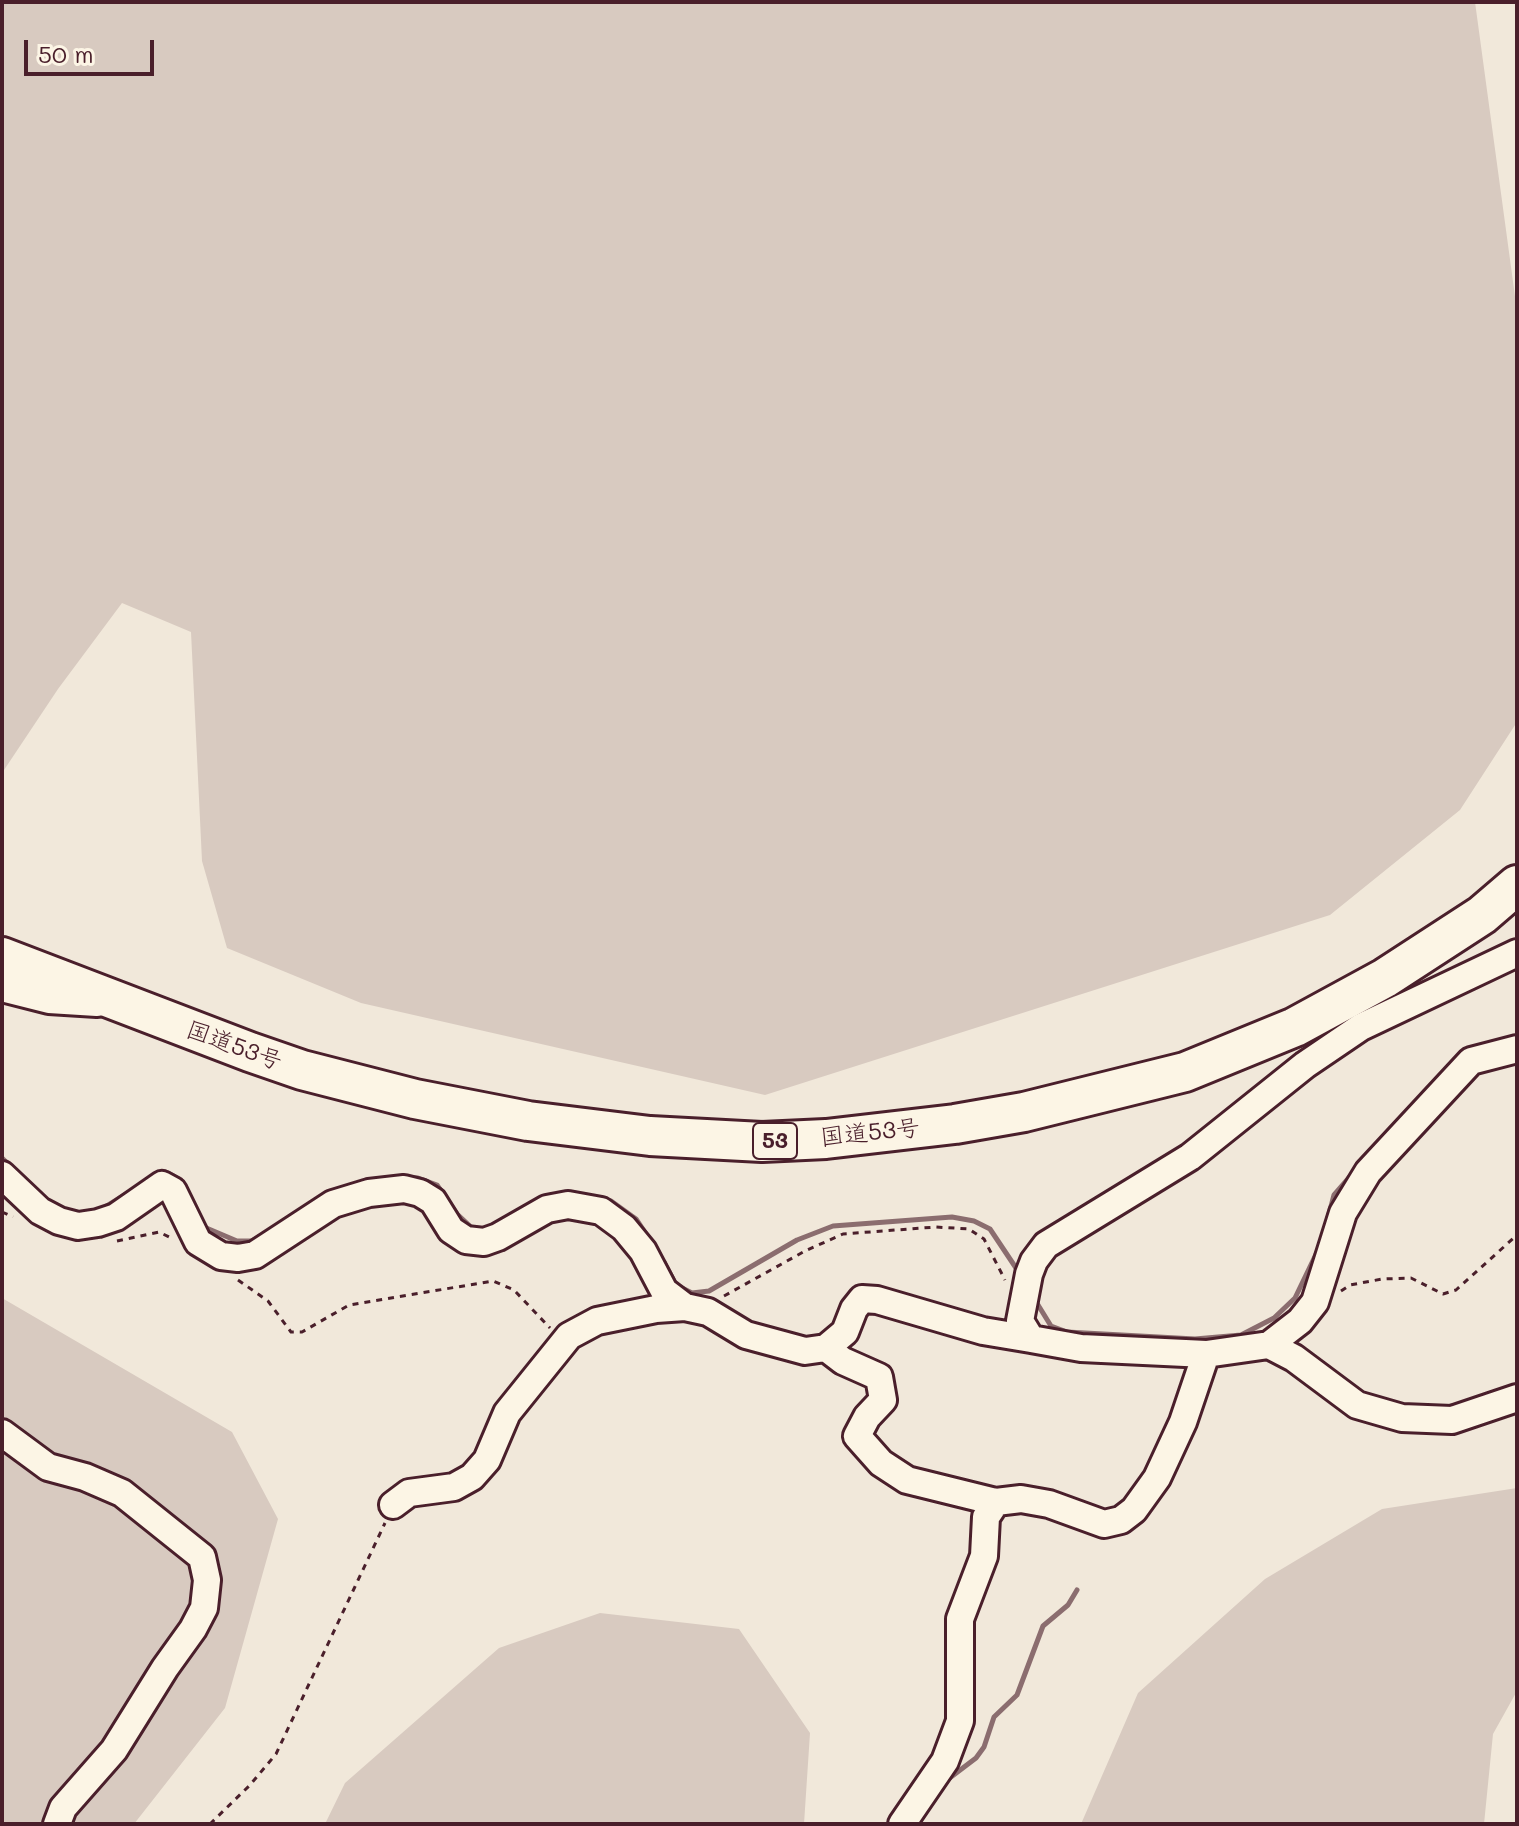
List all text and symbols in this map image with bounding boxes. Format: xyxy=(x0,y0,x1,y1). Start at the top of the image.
scale bar xyxy=(28,24,158,74)
text: 50 m xyxy=(38,38,94,69)
street label: 国道53号 xyxy=(182,1015,286,1077)
street label: 国道53号 xyxy=(819,1113,921,1153)
road number: 53 xyxy=(753,1123,797,1159)

